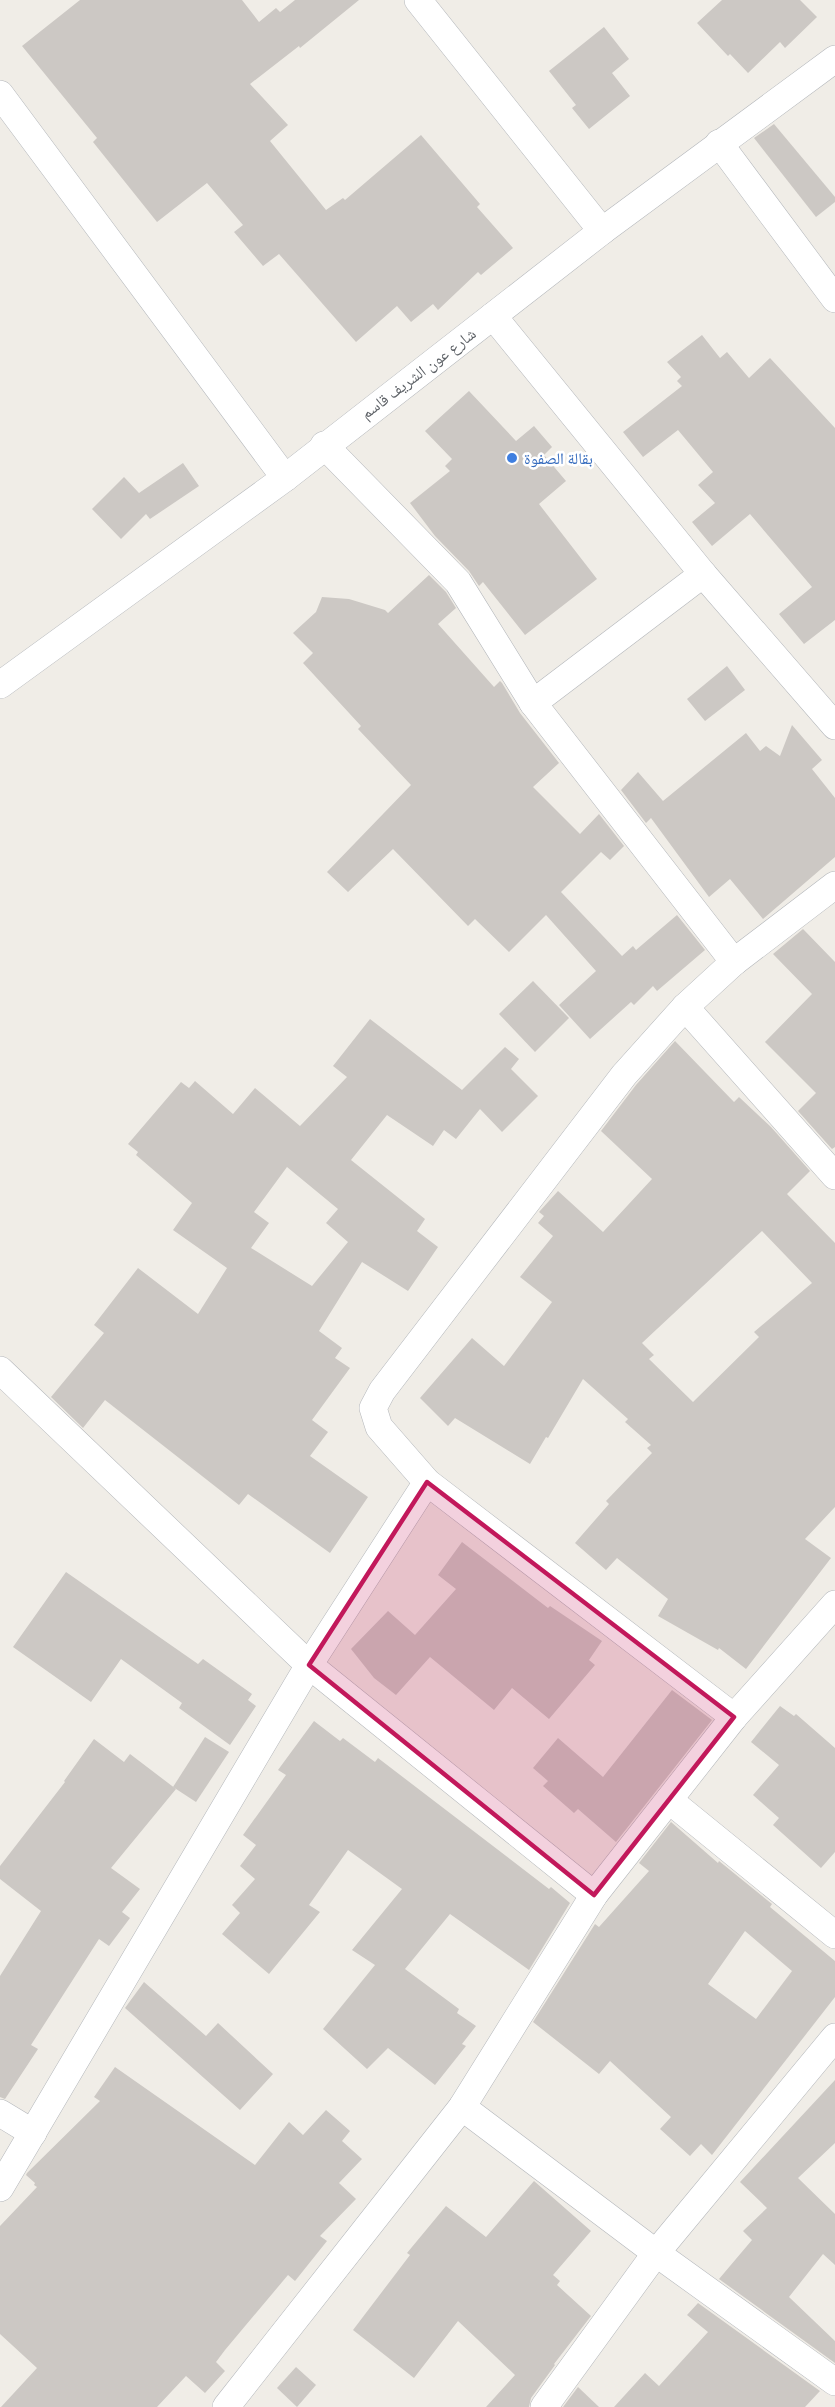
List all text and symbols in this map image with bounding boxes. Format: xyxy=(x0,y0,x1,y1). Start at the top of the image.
street label: شارع عون الشريف قاسم xyxy=(358,325,481,424)
place label: بقالة الصفوة xyxy=(524,450,593,470)
marker: بقالة الصفوة xyxy=(505,451,519,465)

